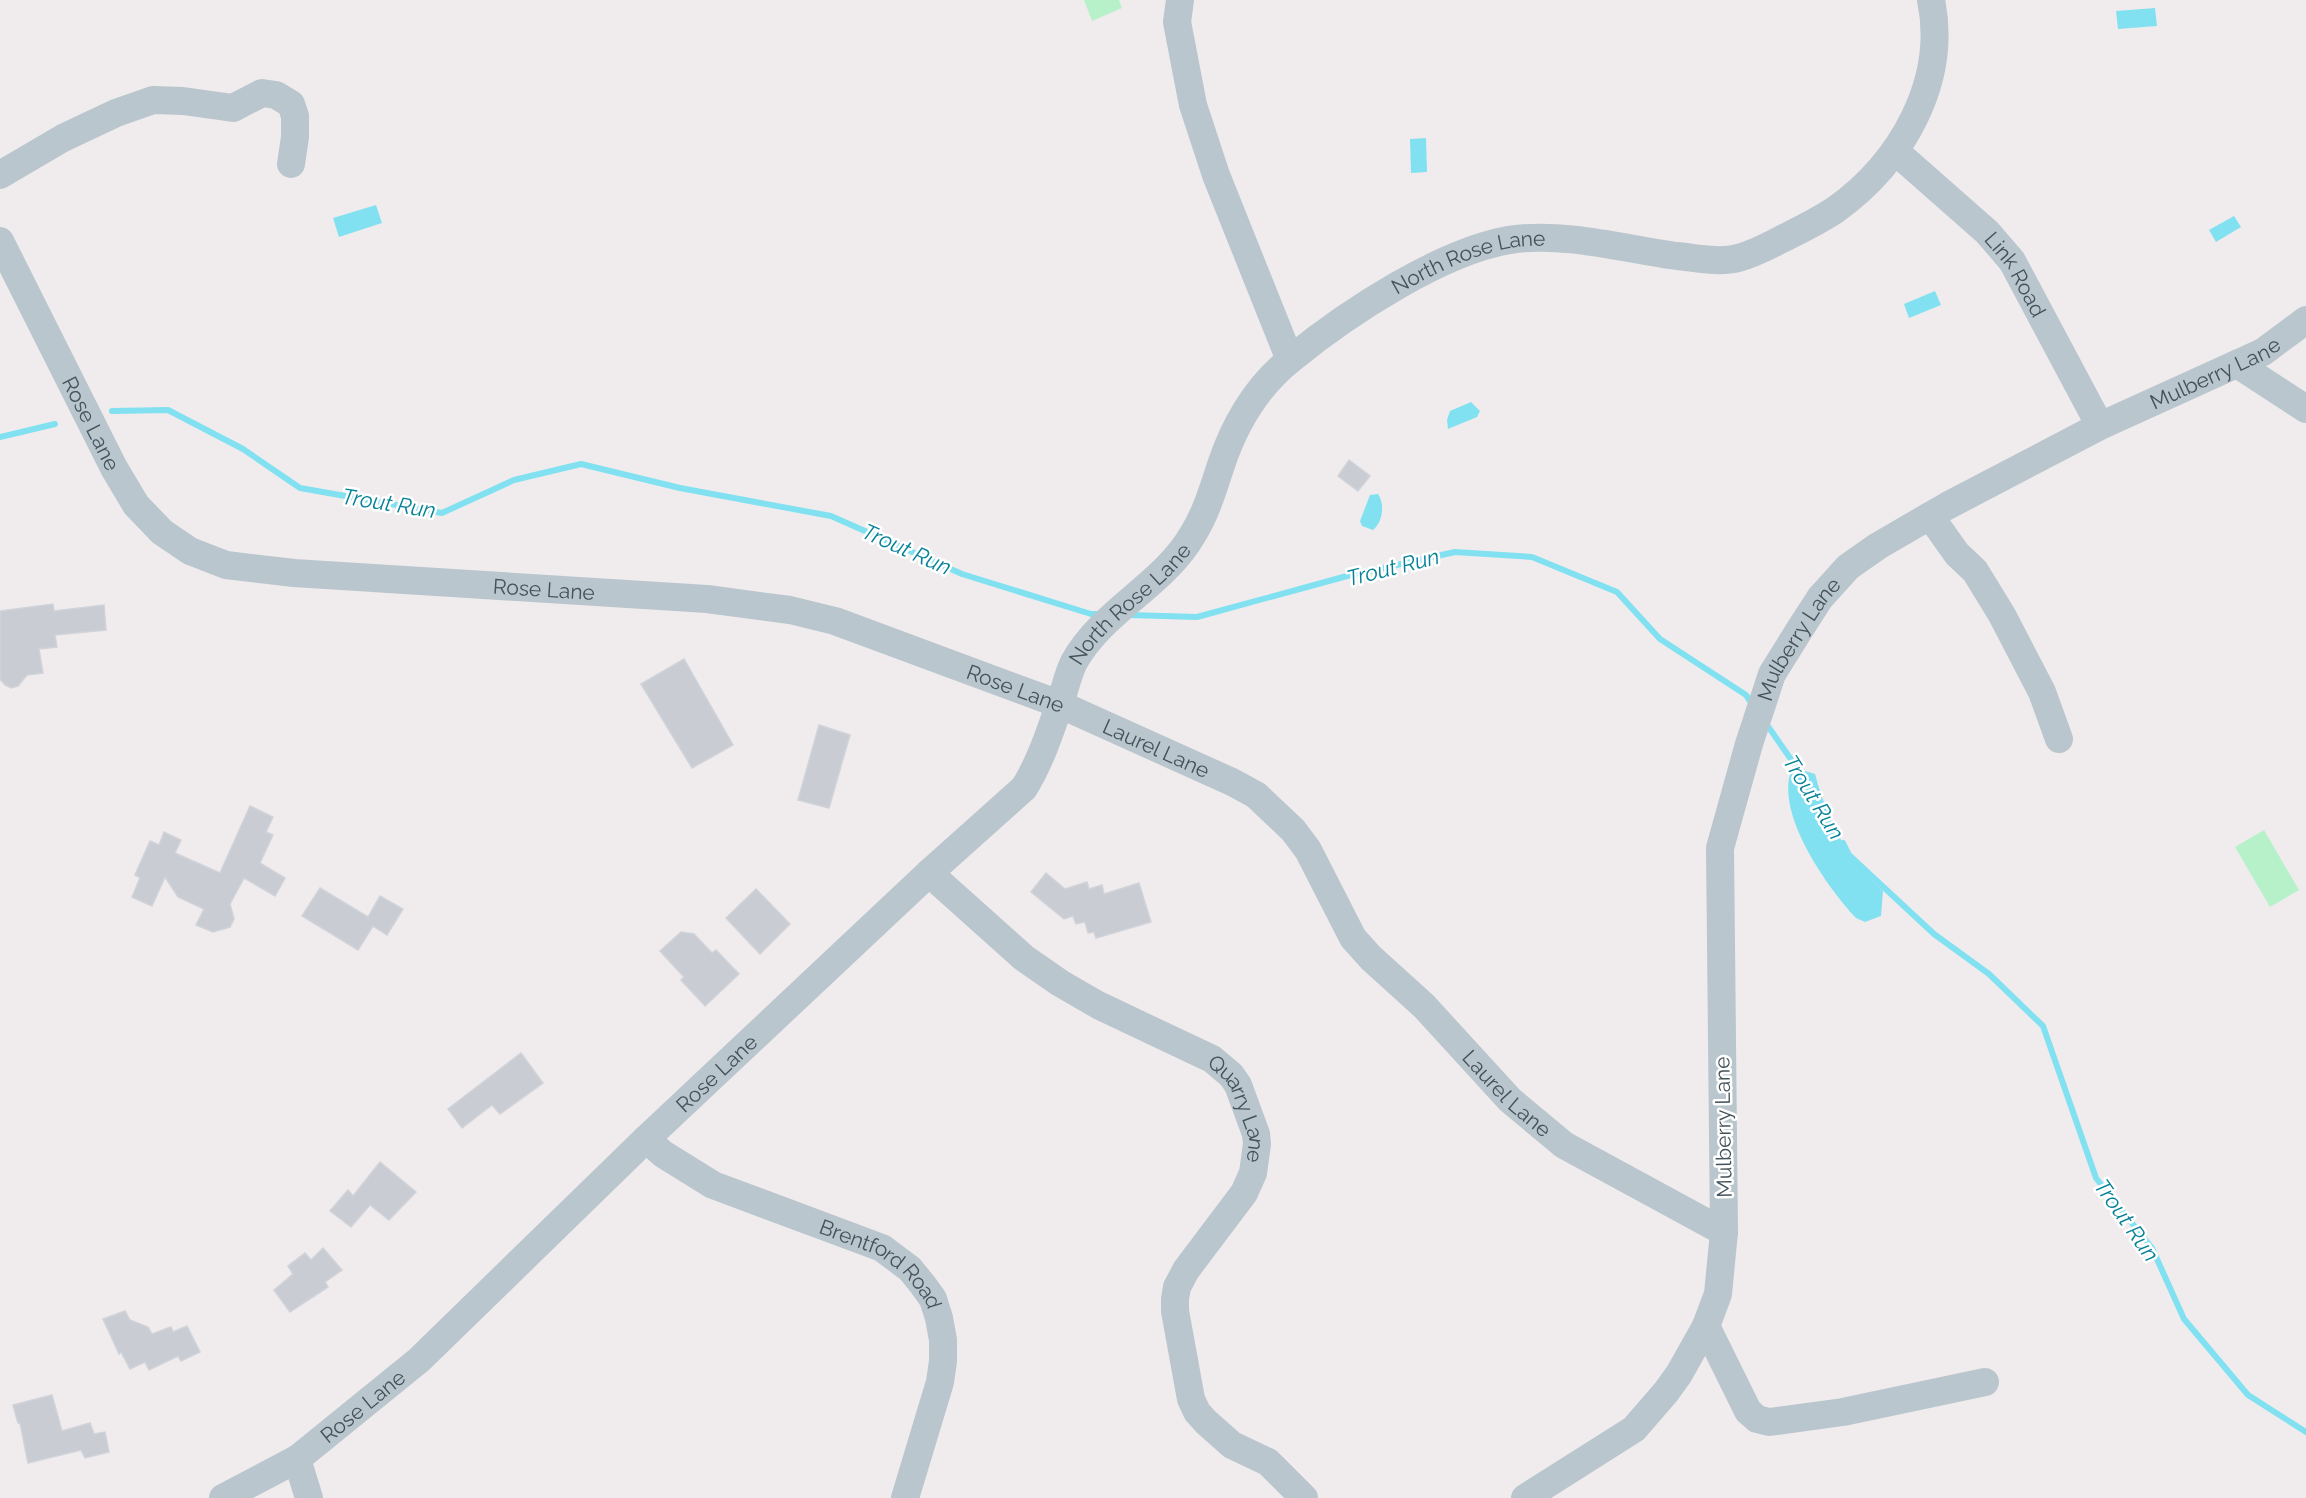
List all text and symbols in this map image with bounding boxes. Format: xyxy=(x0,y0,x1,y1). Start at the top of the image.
street label: North Rose Lane xyxy=(1387,225,1545,299)
street label: Link Road xyxy=(1980,226,2052,321)
street label: Mulberry Lane xyxy=(2146,331,2285,414)
street label: Rose Lane xyxy=(57,372,126,474)
water label: Trout Run xyxy=(340,483,438,523)
water label: Trout Run xyxy=(859,518,955,580)
street label: North Rose Lane xyxy=(1063,538,1196,669)
water label: Trout Run xyxy=(1344,543,1442,591)
street label: Mulberry Lane xyxy=(1752,572,1845,704)
street label: Rose Lane xyxy=(492,573,596,604)
street label: Rose Lane xyxy=(963,658,1068,717)
street label: Laurel Lane xyxy=(1099,713,1214,783)
water label: Trout Run xyxy=(1778,750,1850,844)
street label: Rose Lane xyxy=(671,1029,762,1117)
street label: Laurel Lane xyxy=(1458,1044,1557,1142)
street label: Quarry Lane xyxy=(1203,1049,1270,1164)
street label: Mulberry Lane xyxy=(1709,1056,1737,1198)
water label: Trout Run xyxy=(2089,1174,2165,1266)
street label: Brentford Road xyxy=(816,1213,948,1311)
street label: Rose Lane xyxy=(315,1364,410,1448)

